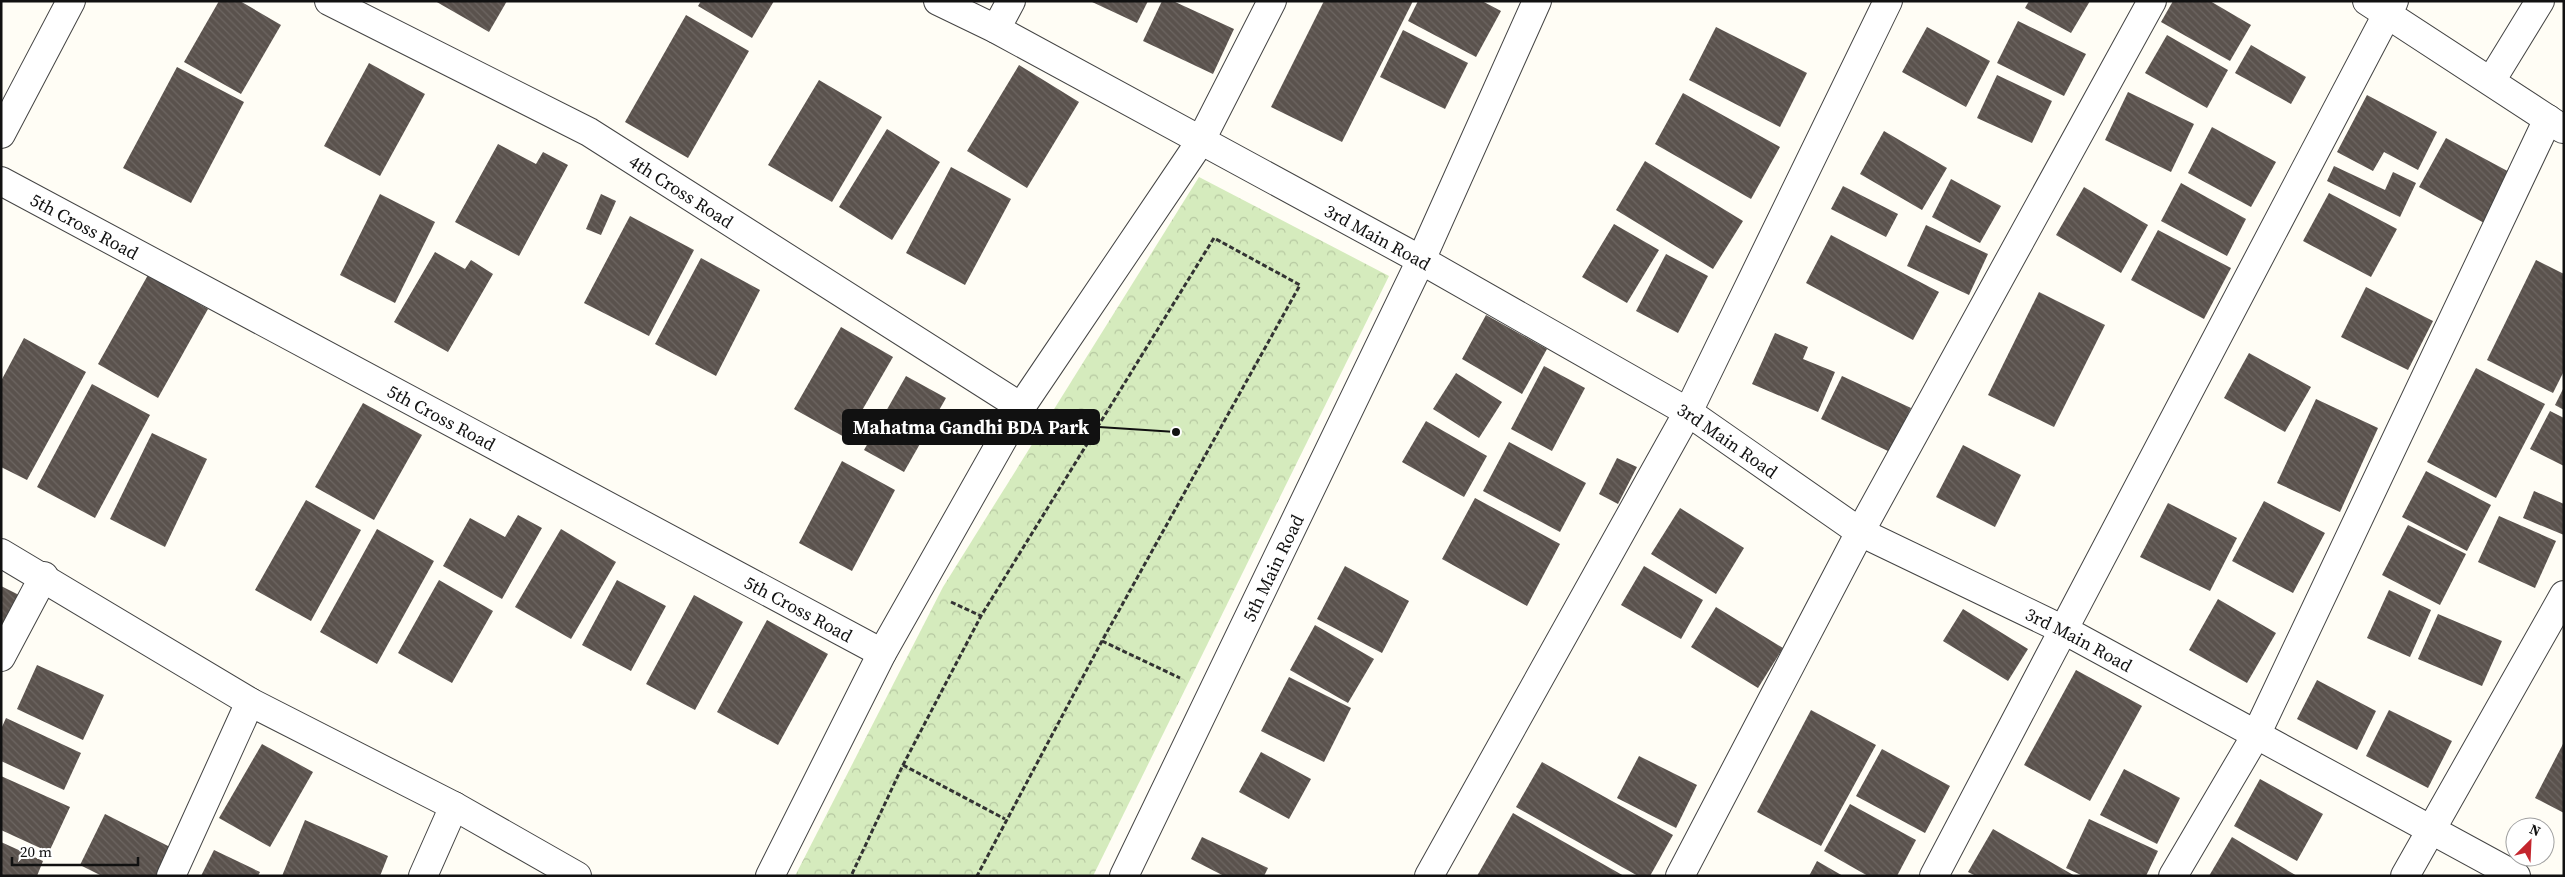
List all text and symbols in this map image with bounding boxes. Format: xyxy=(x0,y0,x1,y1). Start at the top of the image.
street label: 4th Cross Road xyxy=(625,148,739,234)
street label: 5th Cross Road xyxy=(26,187,143,265)
street label: 3rd Main Road xyxy=(1320,198,1435,276)
street label: 5th Cross Road xyxy=(383,378,500,456)
street label: 3rd Main Road xyxy=(1673,396,1783,484)
callout: Mahatma Gandhi BDA Park xyxy=(843,410,1099,444)
text: Mahatma Gandhi BDA Park xyxy=(853,414,1090,440)
street label: 5th Main Road xyxy=(1236,510,1309,626)
street label: 5th Cross Road xyxy=(740,569,857,648)
street label: 3rd Main Road xyxy=(2022,601,2137,677)
north arrow xyxy=(2505,817,2555,867)
text: N xyxy=(2527,819,2544,841)
scale bar xyxy=(12,834,139,866)
text: 20 m xyxy=(20,841,52,862)

